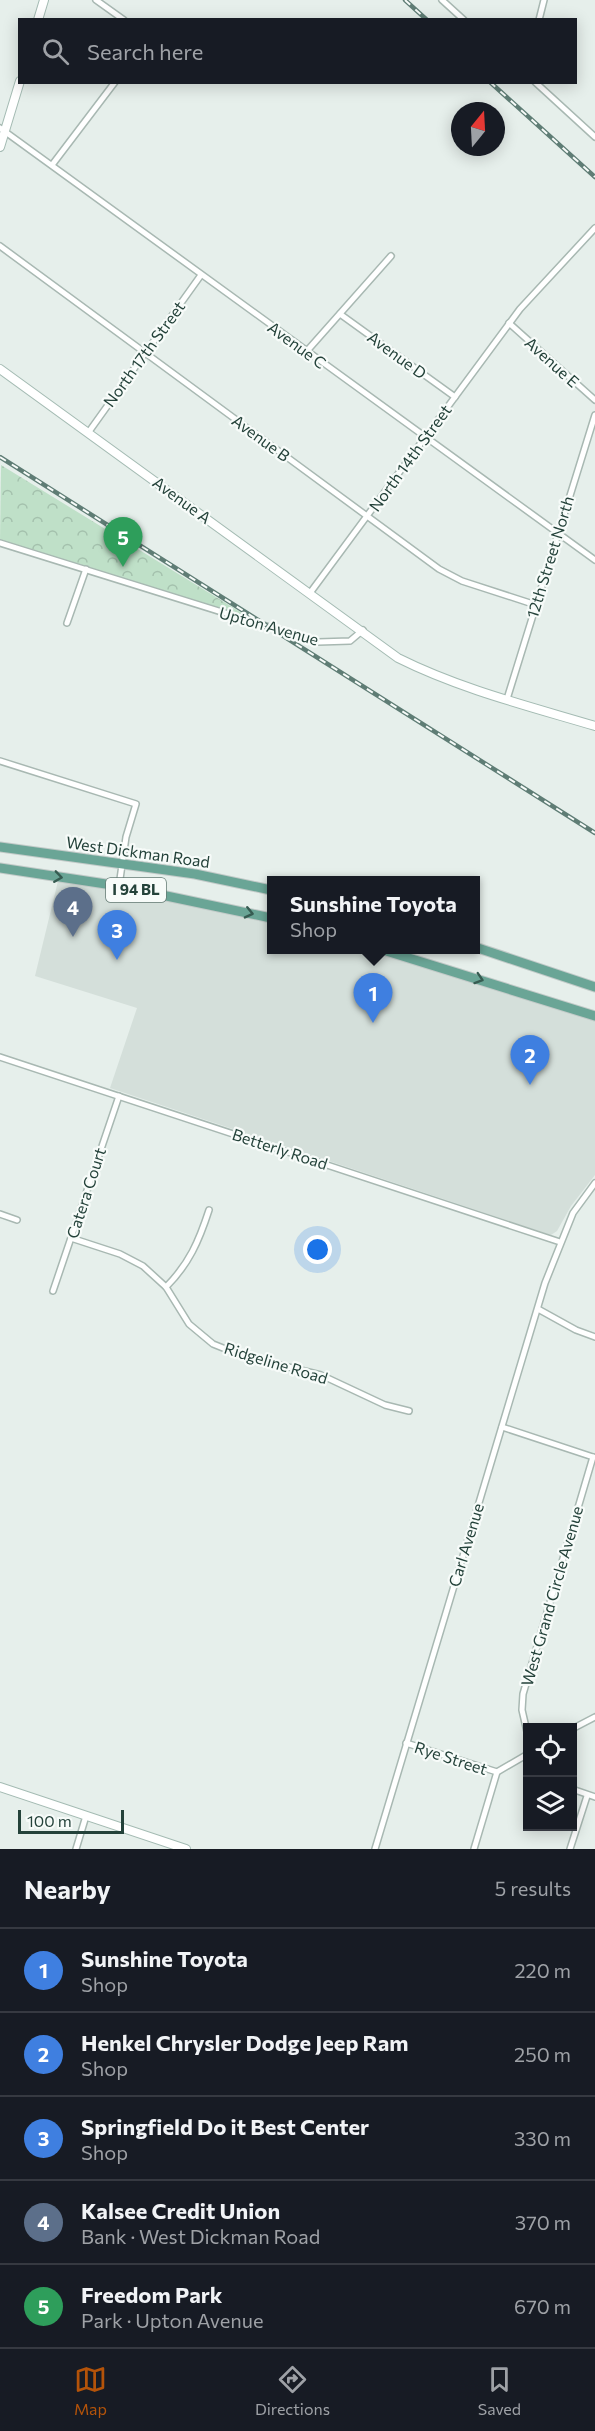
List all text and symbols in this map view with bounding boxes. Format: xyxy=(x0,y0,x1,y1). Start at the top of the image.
search box xyxy=(18,18,577,84)
icon: search xyxy=(39,35,72,68)
text: Search here xyxy=(87,38,203,65)
north arrow xyxy=(451,102,505,156)
street label: North 17th Street xyxy=(99,297,189,410)
street label: Avenue C xyxy=(264,317,330,372)
street label: Avenue D xyxy=(364,327,430,382)
street label: Avenue E xyxy=(521,333,583,391)
street label: North 14th Street xyxy=(365,400,455,515)
street label: Avenue B xyxy=(229,410,294,465)
street label: Avenue A xyxy=(149,472,215,527)
street label: 12th Street North xyxy=(522,494,577,620)
pin: 5 xyxy=(104,518,142,567)
street label: Upton Avenue xyxy=(217,602,321,649)
street label: West Dickman Road xyxy=(65,832,211,871)
one-way arrow xyxy=(53,870,62,882)
popup xyxy=(267,876,480,954)
road number: I 94 BL xyxy=(106,878,166,902)
pin: 4 xyxy=(54,888,92,937)
text: Sunshine Toyota xyxy=(290,890,457,917)
one-way arrow xyxy=(244,906,254,919)
pin: 3 xyxy=(98,910,136,960)
text: Shop xyxy=(290,917,337,941)
one-way arrow xyxy=(473,972,484,984)
pin: 1 xyxy=(354,974,392,1023)
pin: 2 xyxy=(510,1036,550,1085)
street label: Betterly Road xyxy=(230,1124,330,1173)
street label: Catera Court xyxy=(62,1145,109,1241)
your location xyxy=(303,1235,332,1264)
street label: Ridgeline Road xyxy=(222,1338,330,1387)
street label: Carl Avenue xyxy=(444,1501,487,1589)
street label: West Grand Circle Avenue xyxy=(517,1504,586,1688)
map controls xyxy=(523,1723,577,1831)
button: locate xyxy=(523,1723,577,1777)
street label: Rye Street xyxy=(412,1737,490,1778)
button: layers xyxy=(523,1777,577,1831)
scale bar xyxy=(18,1807,124,1834)
text: 100 m xyxy=(27,1811,72,1830)
text: Nearby xyxy=(24,1873,111,1904)
text: 5 results xyxy=(495,1876,571,1900)
text: Sunshine Toyota xyxy=(81,1945,248,1972)
text: 1 xyxy=(39,1958,48,1982)
text: 220 m xyxy=(515,1958,571,1982)
text: Shop xyxy=(81,1972,128,1996)
text: Henkel Chrysler Dodge Jeep Ram xyxy=(81,2029,408,2056)
text: 2 xyxy=(38,2042,49,2066)
text: 250 m xyxy=(514,2042,571,2066)
text: Shop xyxy=(81,2056,128,2080)
text: Springfield Do it Best Center xyxy=(81,2113,369,2140)
text: 3 xyxy=(38,2126,49,2150)
text: 330 m xyxy=(514,2126,571,2150)
text: Shop xyxy=(81,2140,128,2164)
text: Kalsee Credit Union xyxy=(81,2197,280,2224)
text: 4 xyxy=(37,2210,50,2234)
text: 370 m xyxy=(515,2210,571,2234)
text: Bank · West Dickman Road xyxy=(81,2224,320,2248)
text: Freedom Park xyxy=(81,2281,222,2308)
text: 5 xyxy=(38,2294,49,2318)
text: 670 m xyxy=(514,2294,571,2318)
text: Park · Upton Avenue xyxy=(81,2308,263,2332)
tab: Map xyxy=(74,2363,107,2418)
tab: Directions xyxy=(255,2363,330,2418)
tab: Saved xyxy=(478,2363,521,2418)

